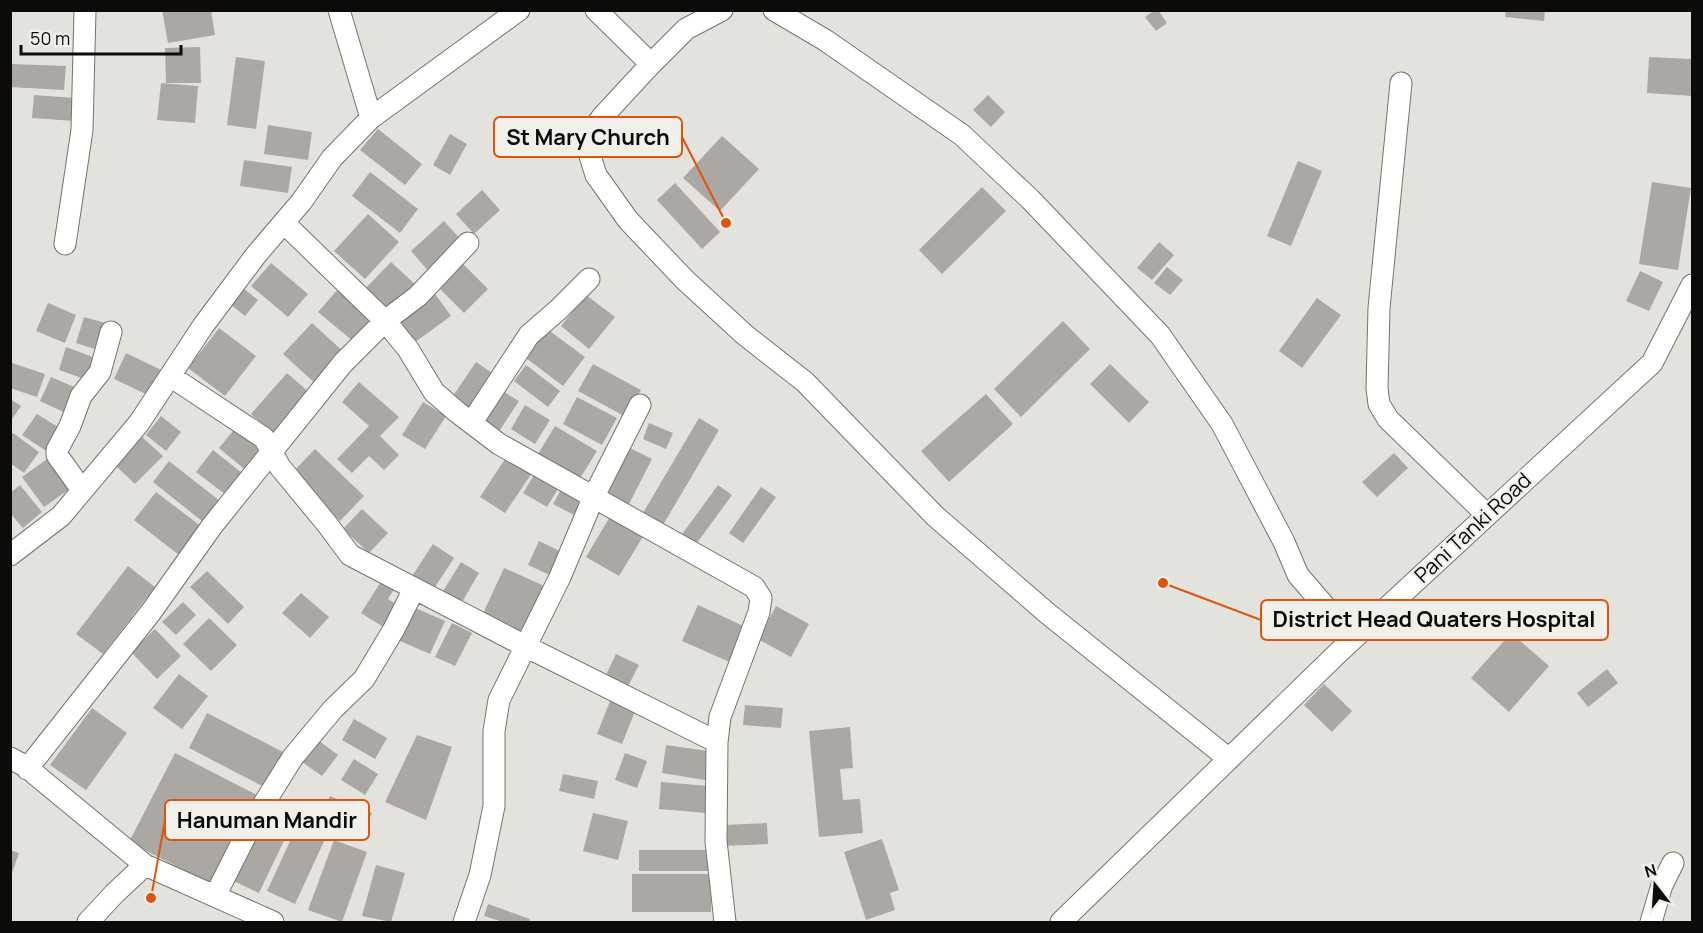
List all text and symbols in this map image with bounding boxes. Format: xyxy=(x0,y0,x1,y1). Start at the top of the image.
scale bar xyxy=(21,18,182,56)
text: 50 m xyxy=(30,26,70,50)
callout: St Mary Church xyxy=(494,117,682,157)
text: St Mary Church xyxy=(506,122,670,152)
street label: Pani Tanki Road xyxy=(1408,466,1537,589)
callout: District Head Quaters Hospital xyxy=(1261,600,1608,640)
text: District Head Quaters Hospital xyxy=(1272,604,1596,634)
callout: Hanuman Mandir xyxy=(165,800,369,840)
text: Hanuman Mandir xyxy=(177,805,357,835)
north arrow xyxy=(1625,855,1685,915)
text: N xyxy=(1642,858,1659,883)

